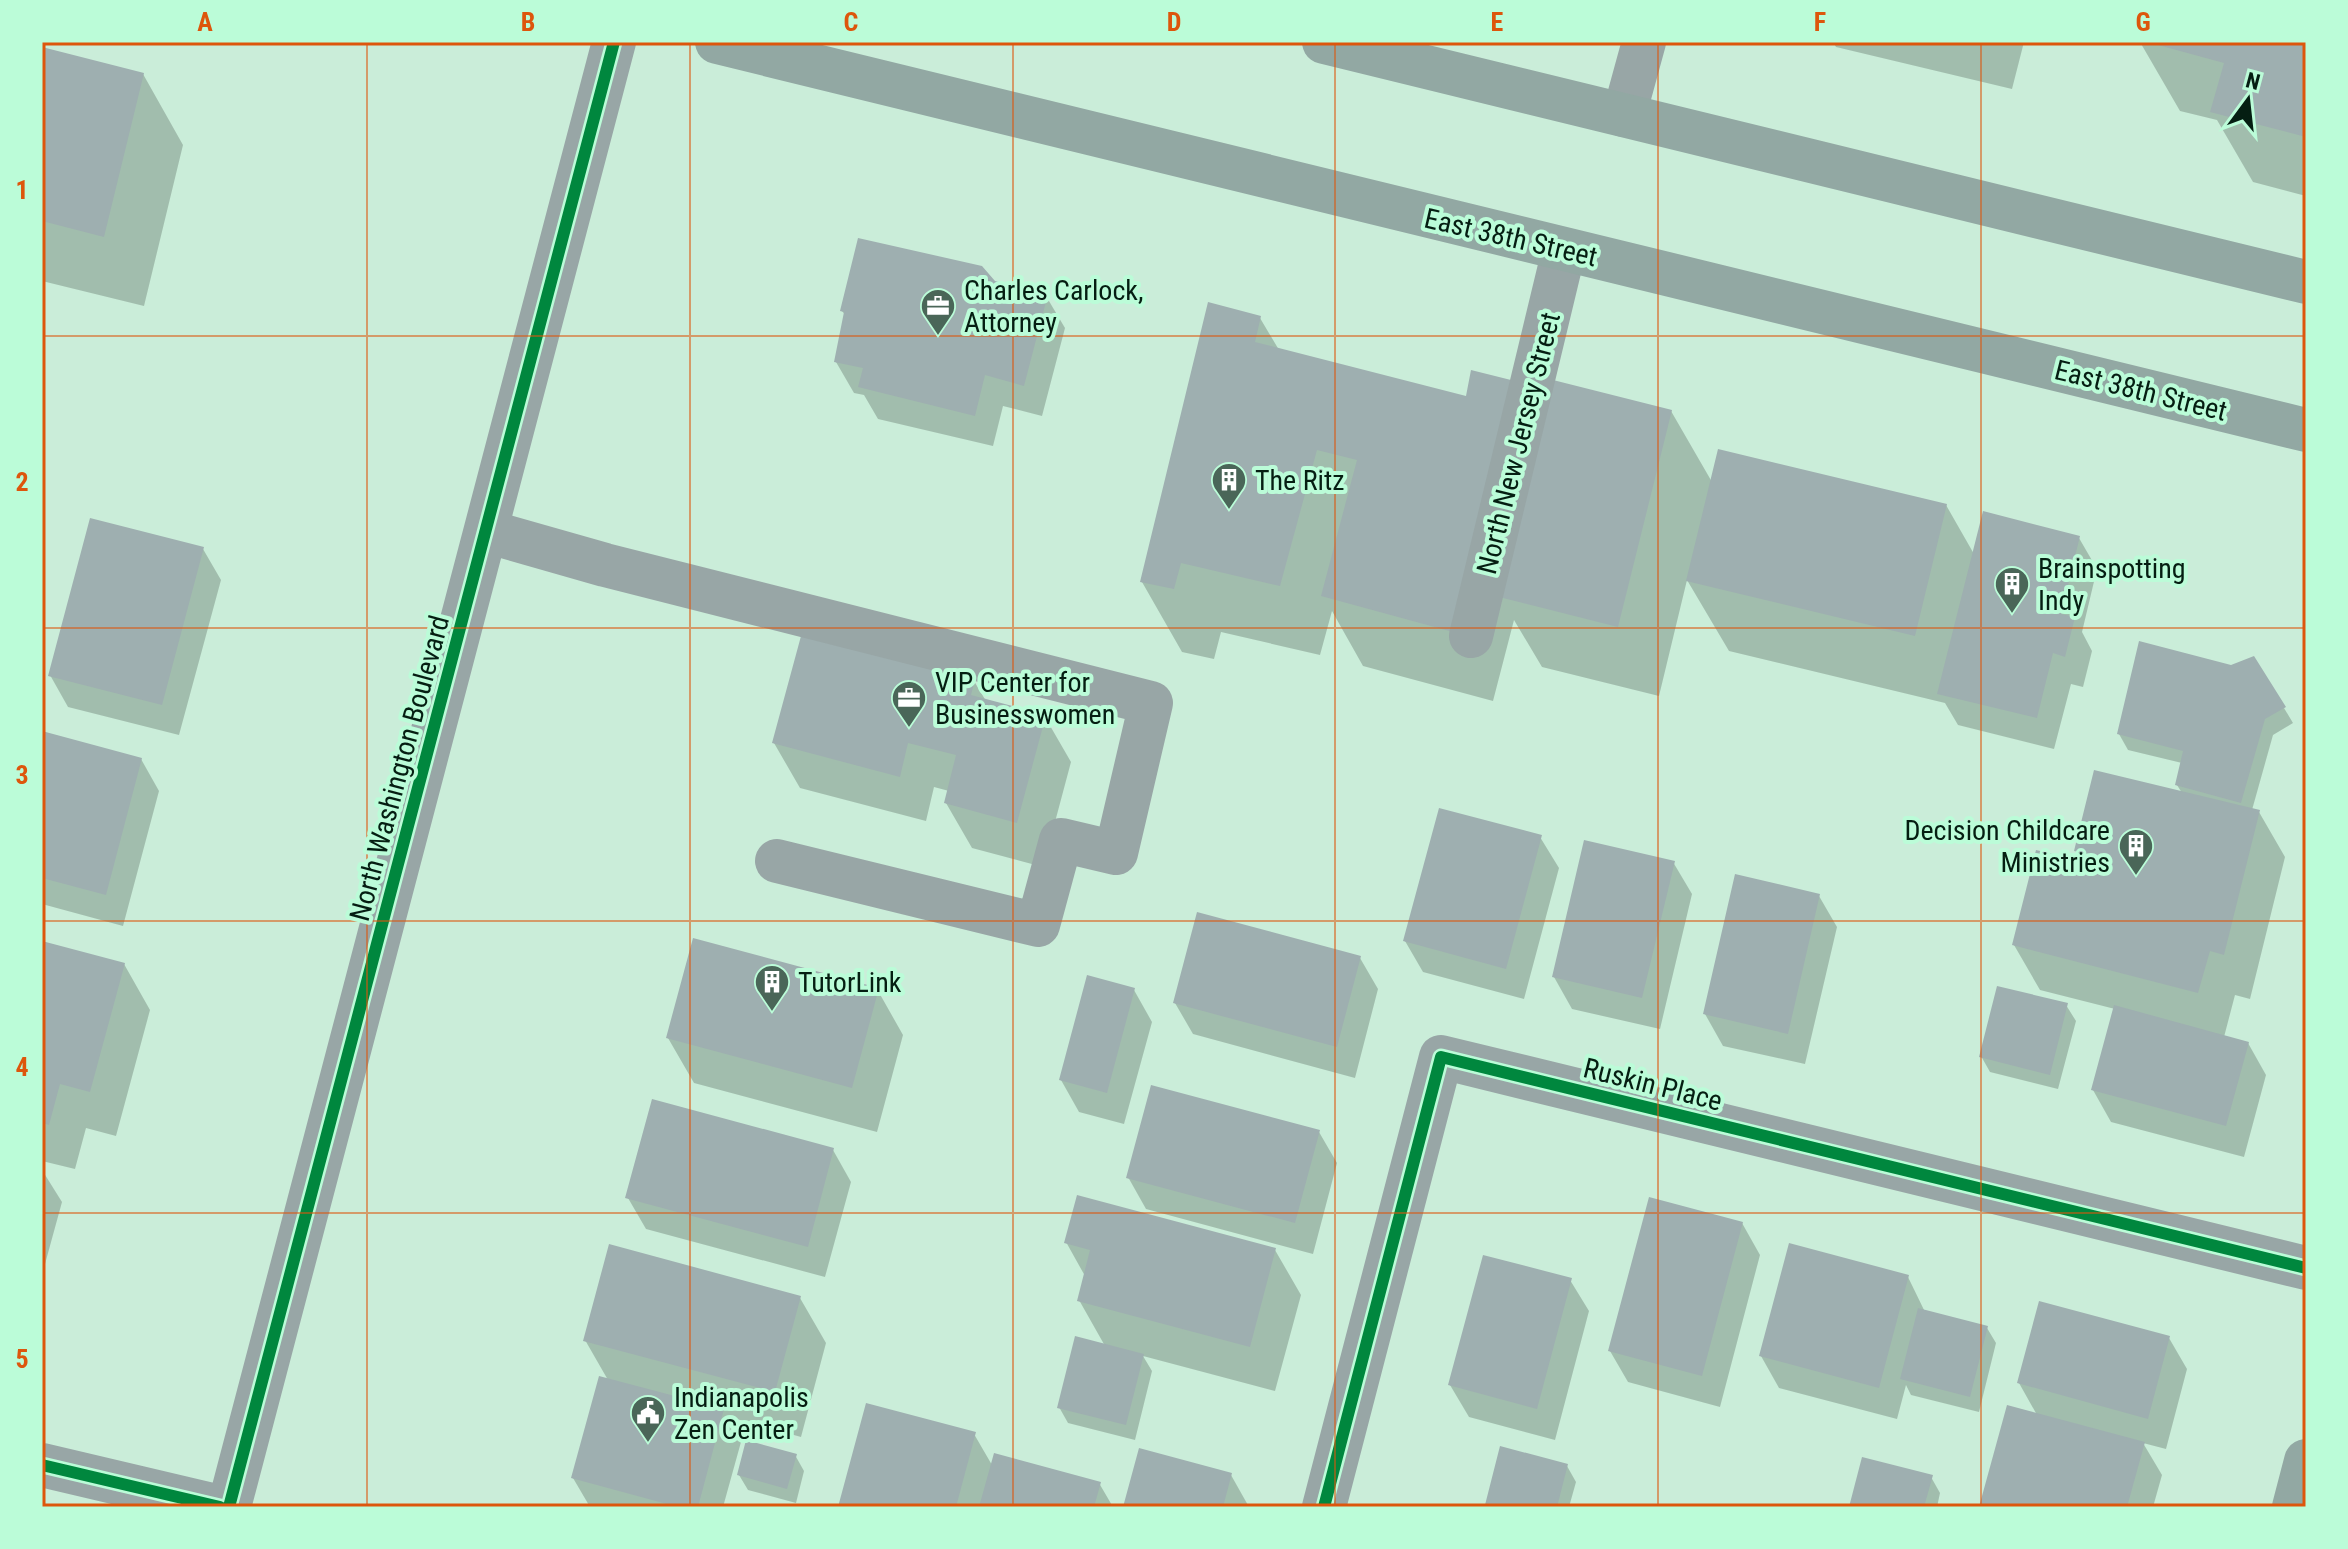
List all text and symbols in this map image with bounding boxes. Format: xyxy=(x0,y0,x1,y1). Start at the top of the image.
text: A xyxy=(197,7,213,37)
text: B xyxy=(521,7,535,37)
text: C xyxy=(844,7,859,37)
text: D xyxy=(1167,7,1181,37)
text: E xyxy=(1491,7,1504,37)
text: F xyxy=(1814,7,1826,37)
text: G xyxy=(2135,7,2151,37)
north arrow xyxy=(2208,60,2288,140)
text: N xyxy=(2243,67,2263,95)
text: 1 xyxy=(15,175,29,205)
street label: East 38th Street xyxy=(1421,202,1600,273)
place label: Charles Carlock, Attorney xyxy=(964,274,1143,339)
office icon: Charles Carlock, Attorney xyxy=(919,287,957,337)
street label: North New Jersey Street xyxy=(1470,309,1567,577)
street label: East 38th Street xyxy=(2051,353,2230,428)
building icon: The Ritz xyxy=(1210,461,1248,511)
place label: The Ritz xyxy=(1255,464,1345,497)
text: 2 xyxy=(15,467,29,497)
place label: Brainspotting Indy xyxy=(2038,552,2186,617)
building icon: Brainspotting Indy xyxy=(1993,565,2031,615)
street label: North Washington Boulevard xyxy=(343,612,456,924)
place label: VIP Center for Businesswomen xyxy=(935,666,1115,731)
office icon: VIP Center for Businesswomen xyxy=(890,679,928,729)
text: 3 xyxy=(15,760,29,790)
place label: Decision Childcare Ministries xyxy=(1904,814,2110,879)
building icon: Decision Childcare Ministries xyxy=(2117,827,2155,877)
building icon: TutorLink xyxy=(753,963,791,1013)
place label: TutorLink xyxy=(798,966,902,999)
street label: Ruskin Place xyxy=(1580,1051,1726,1118)
text: 4 xyxy=(15,1052,29,1082)
text: 5 xyxy=(15,1344,29,1374)
place label: Indianapolis Zen Center xyxy=(674,1381,809,1446)
public building icon: Indianapolis Zen Center xyxy=(629,1394,667,1444)

